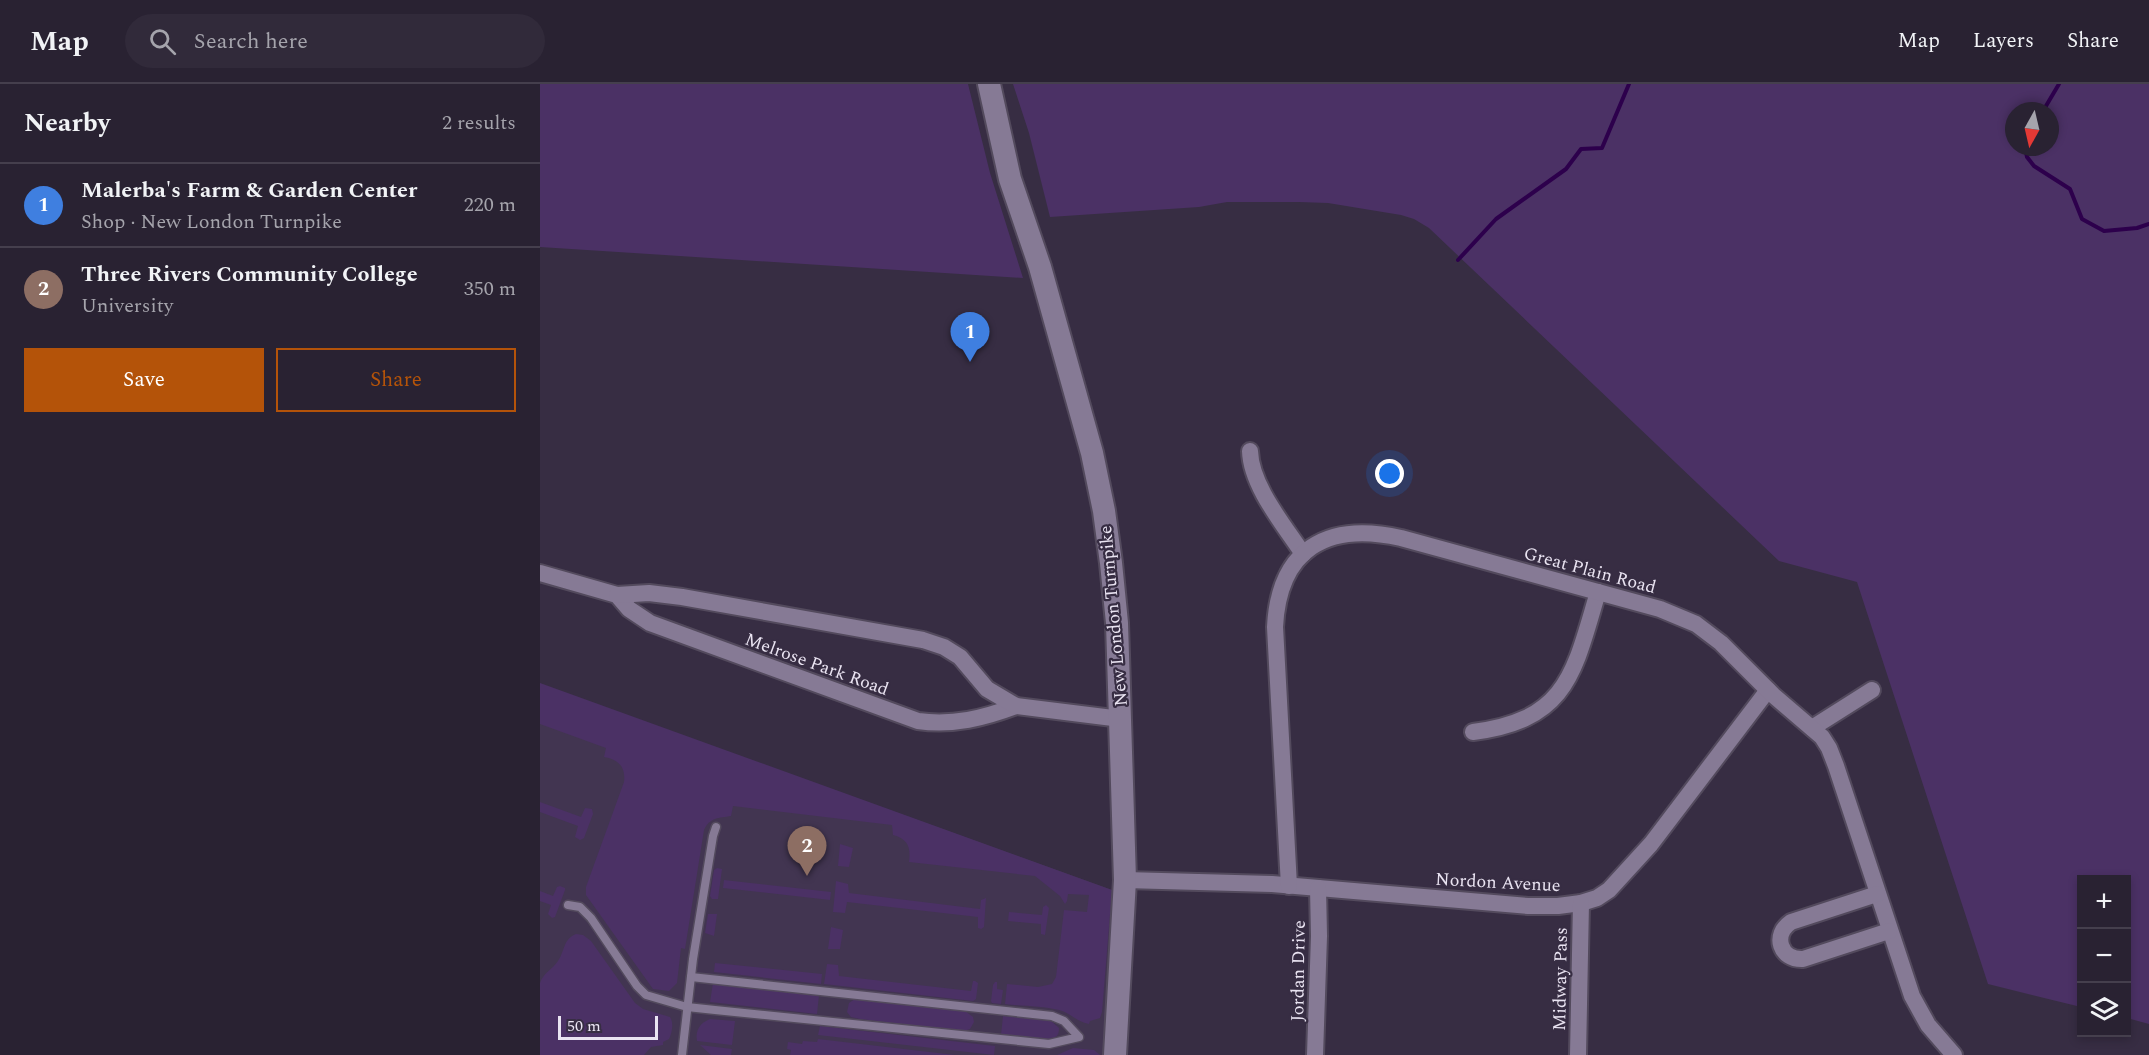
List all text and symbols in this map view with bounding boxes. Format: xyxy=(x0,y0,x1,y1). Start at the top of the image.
search box xyxy=(125,14,545,68)
text: Map xyxy=(30,20,89,63)
icon: search xyxy=(146,25,179,58)
text: Search here xyxy=(194,25,308,58)
text: Map xyxy=(1898,25,1940,57)
text: Layers xyxy=(1973,25,2034,57)
text: Share xyxy=(2067,25,2119,57)
north arrow xyxy=(2005,102,2059,156)
text: Nearby xyxy=(24,103,110,143)
text: 2 results xyxy=(442,108,516,138)
text: Malerba's Farm & Garden Center xyxy=(81,174,417,207)
text: 1 xyxy=(38,190,49,220)
text: 220 m xyxy=(464,190,516,220)
text: Shop · New London Turnpike xyxy=(81,207,342,237)
text: Three Rivers Community College xyxy=(81,258,418,291)
text: 2 xyxy=(38,274,49,304)
text: 350 m xyxy=(464,274,516,304)
text: University xyxy=(81,291,173,321)
pin: 1 xyxy=(950,312,990,362)
button: Save xyxy=(24,348,264,412)
button: Share xyxy=(276,348,516,412)
your location xyxy=(1375,459,1404,488)
street label: New London Turnpike xyxy=(1092,524,1135,707)
street label: Great Plain Road xyxy=(1521,540,1659,601)
street label: Melrose Park Road xyxy=(741,626,893,703)
pin: 2 xyxy=(788,826,826,876)
street label: Nordon Avenue xyxy=(1435,866,1561,899)
map controls xyxy=(2077,875,2131,1037)
button: + xyxy=(2077,875,2131,929)
street label: Jordan Drive xyxy=(1284,920,1313,1022)
street label: Midway Pass xyxy=(1546,927,1575,1031)
button: − xyxy=(2077,929,2131,983)
button: layers xyxy=(2077,983,2131,1037)
scale bar xyxy=(558,1013,658,1040)
text: 50 m xyxy=(567,1014,601,1038)

